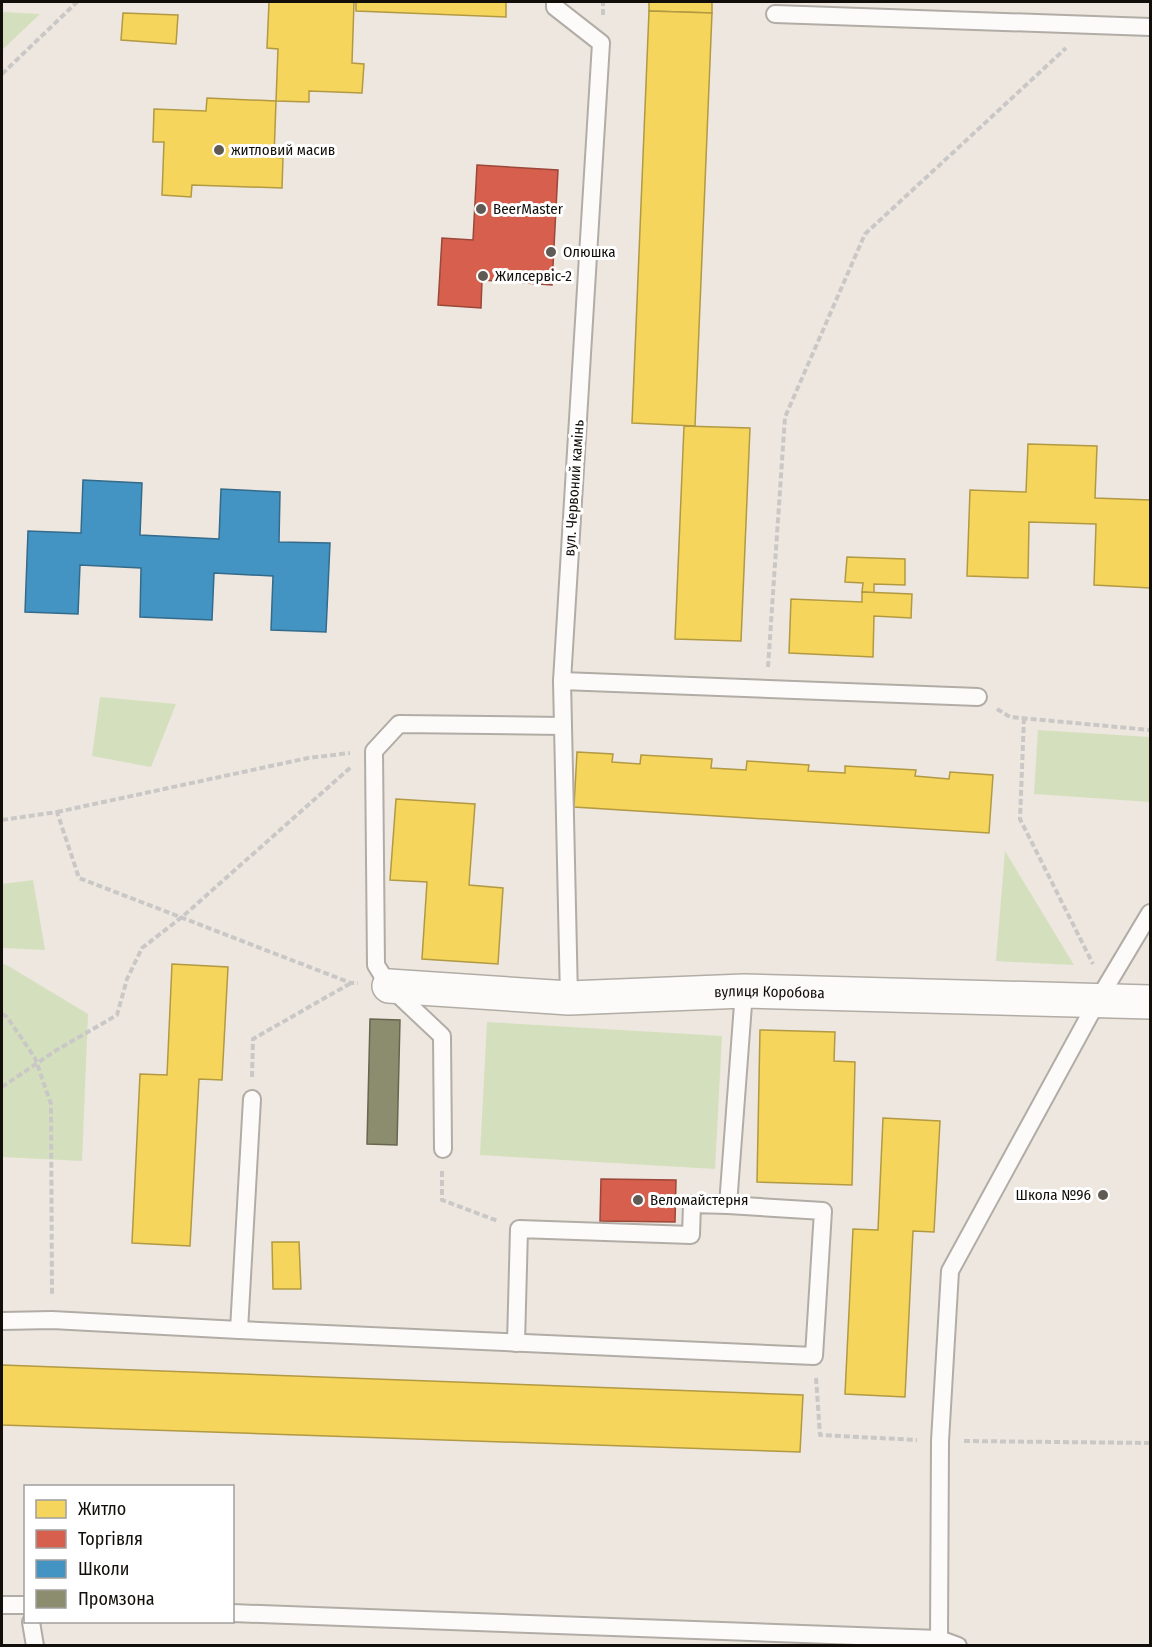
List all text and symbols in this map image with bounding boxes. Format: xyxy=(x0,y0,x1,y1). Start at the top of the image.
place label: житловий масив xyxy=(231,141,335,159)
marker: житловий масив xyxy=(212,143,226,157)
place label: BeerMaster xyxy=(493,200,564,218)
marker: BeerMaster xyxy=(474,202,488,216)
place label: Олюшка xyxy=(563,243,616,261)
marker: Олюшка xyxy=(544,245,558,259)
place label: Жилсервіс-2 xyxy=(495,267,572,285)
marker: Жилсервіс-2 xyxy=(476,269,490,283)
street label: вул. Червоний камінь xyxy=(560,419,588,557)
street label: вулиця Коробова xyxy=(714,982,825,1002)
place label: Школа №96 xyxy=(1016,1186,1091,1204)
marker: Школа №96 xyxy=(1096,1188,1110,1202)
place label: Веломайстерня xyxy=(650,1191,749,1209)
marker: Веломайстерня xyxy=(631,1193,645,1207)
legend xyxy=(24,1485,234,1623)
text: Житло xyxy=(78,1498,126,1520)
text: Торгівля xyxy=(78,1528,143,1550)
text: Школи xyxy=(78,1558,129,1580)
text: Промзона xyxy=(78,1588,155,1610)

